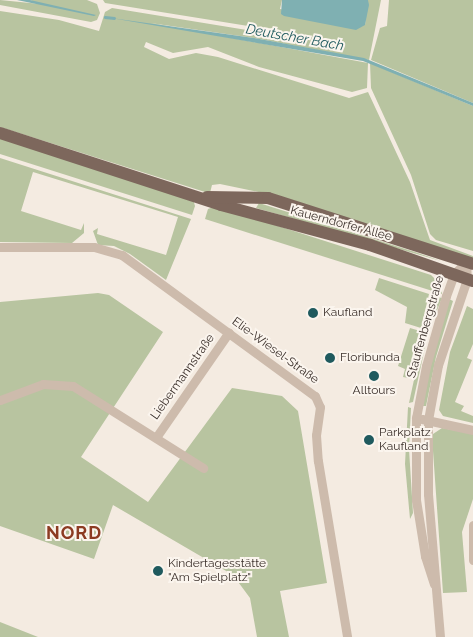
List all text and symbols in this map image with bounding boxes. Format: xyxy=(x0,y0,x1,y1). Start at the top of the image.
water label: Deutscher Bach xyxy=(244,20,346,54)
street label: Kauerndorfer Allee xyxy=(288,203,394,245)
street label: Stauffenbergstraße xyxy=(404,274,448,380)
place label: Kaufland xyxy=(323,306,372,320)
marker: Kaufland xyxy=(307,307,319,319)
street label: Elie-Wiesel-Straße xyxy=(229,315,321,387)
street label: Liebermannstraße xyxy=(148,331,218,423)
place label: Floribunda xyxy=(340,351,400,365)
marker: Floribunda xyxy=(324,352,336,364)
marker: Alltours xyxy=(368,370,380,382)
place label: Alltours xyxy=(353,384,395,398)
place label: Parkplatz Kaufland xyxy=(379,426,431,454)
marker: Parkplatz Kaufland xyxy=(363,434,375,446)
district label: NORD xyxy=(45,522,103,544)
place label: Kindertagesstätte "Am Spielplatz" xyxy=(168,557,266,585)
marker: Kindertagesstätte "Am Spielplatz" xyxy=(152,565,164,577)

